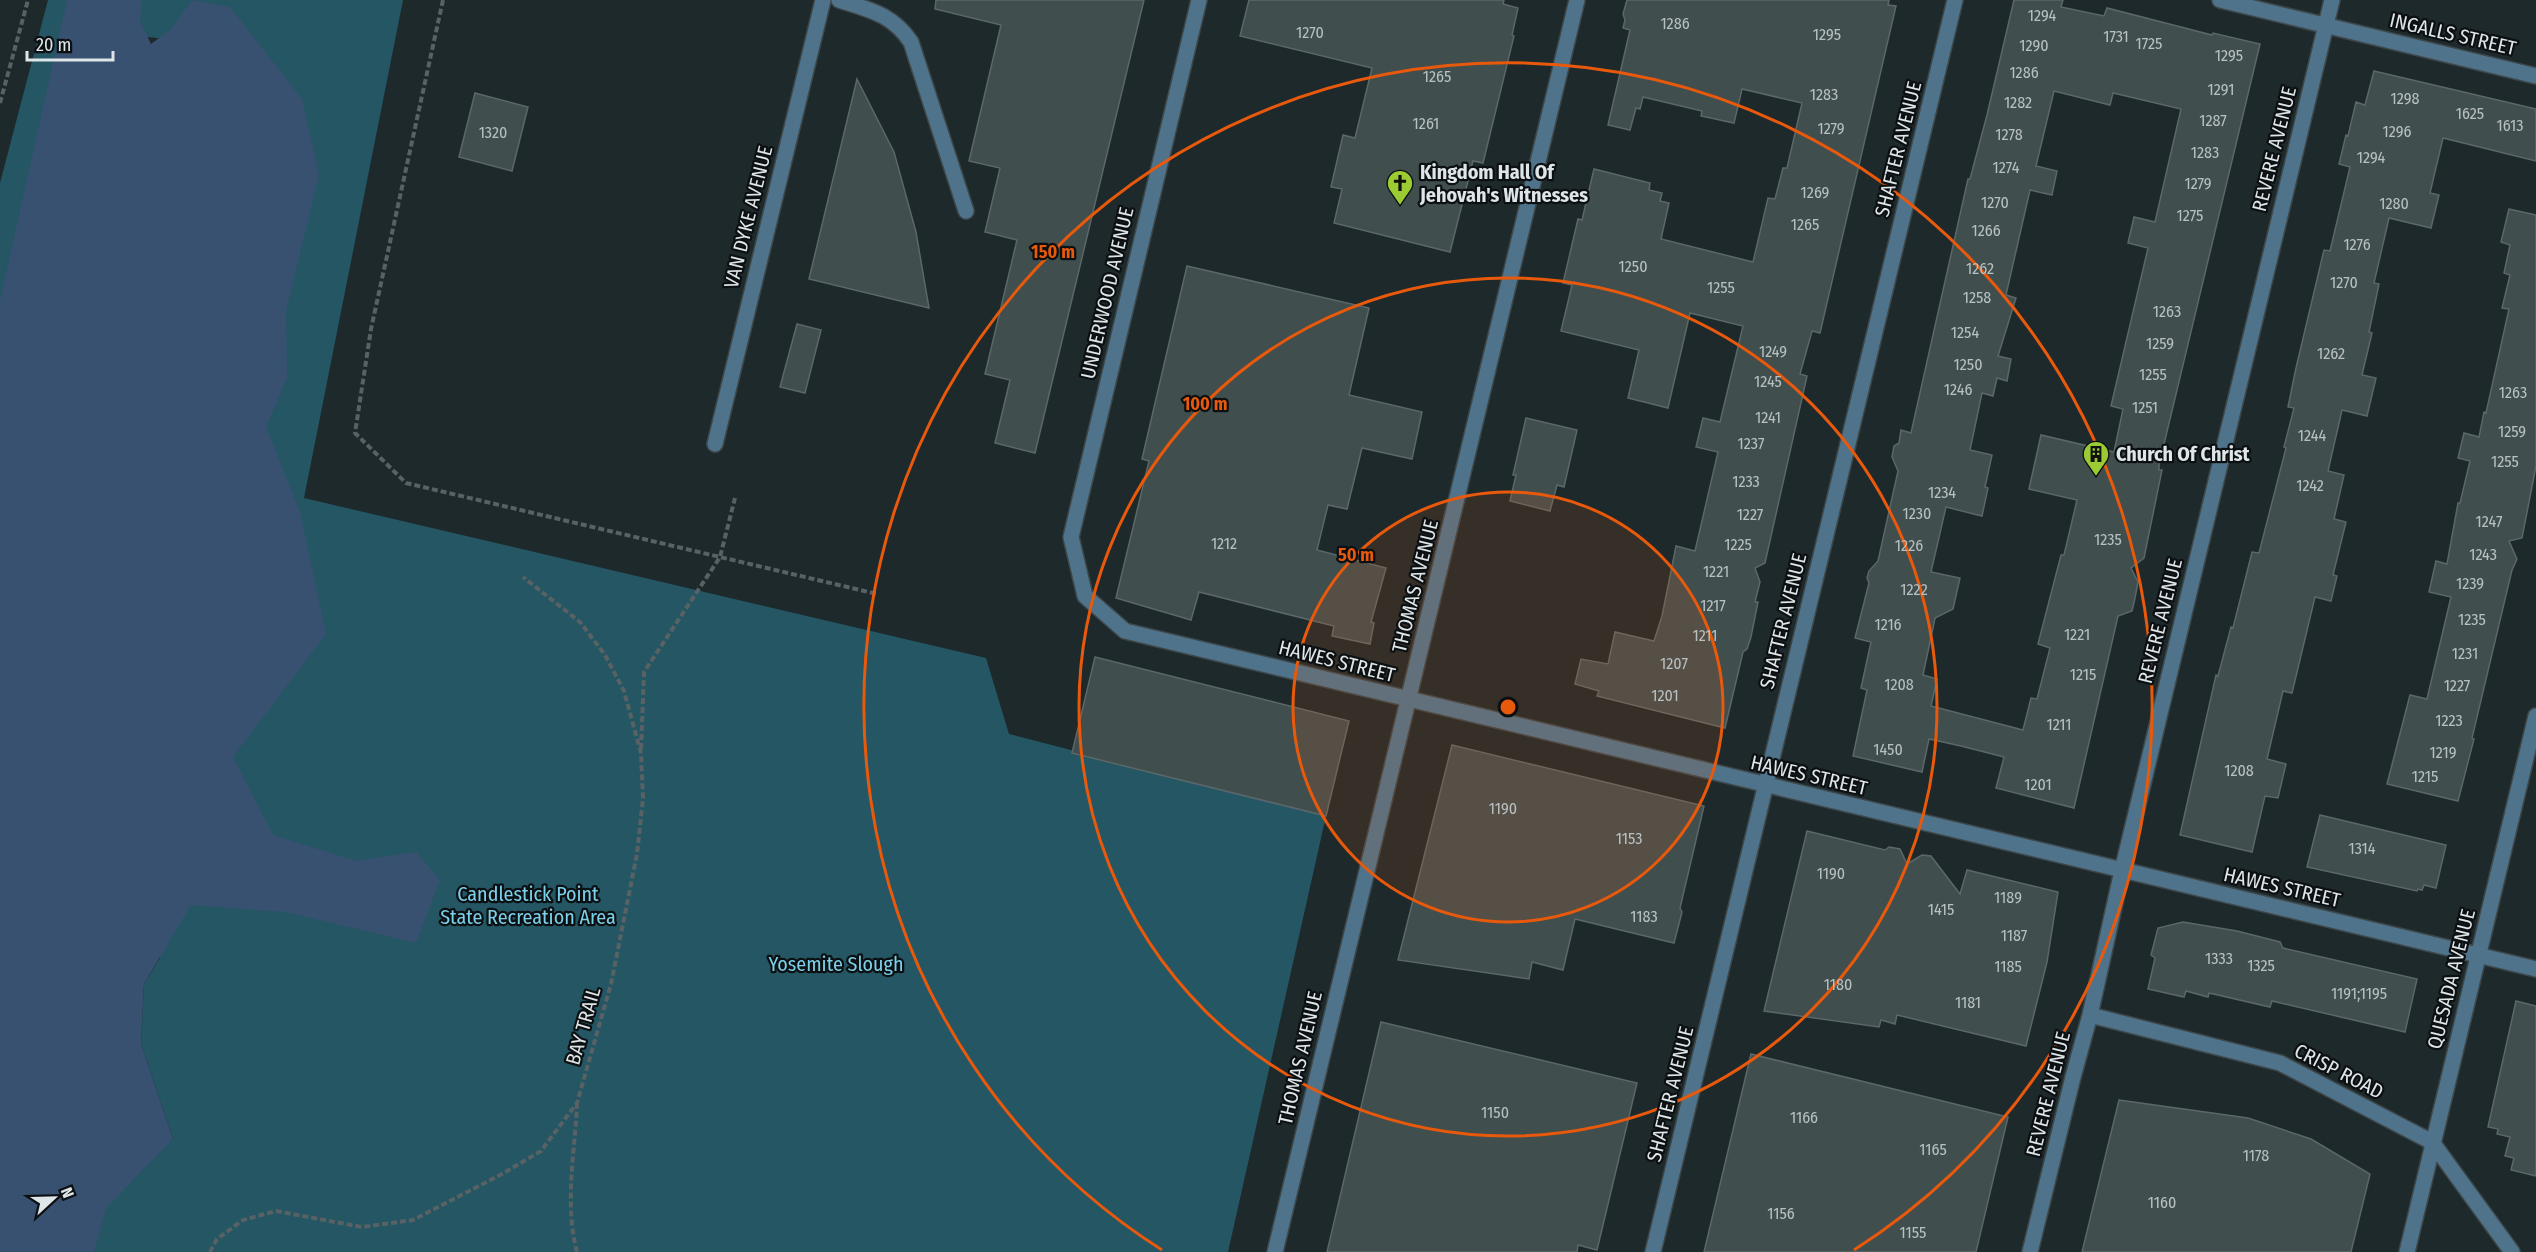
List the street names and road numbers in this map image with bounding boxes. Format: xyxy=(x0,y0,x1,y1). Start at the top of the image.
street label: INGALLS STREET xyxy=(2387,8,2519,60)
street label: SHAFTER AVENUE xyxy=(1870,79,1926,219)
street label: REVERE AVENUE xyxy=(2247,84,2301,214)
street label: VAN DYKE AVENUE xyxy=(719,143,777,291)
street label: UNDERWOOD AVENUE xyxy=(1076,205,1138,381)
street label: THOMAS AVENUE xyxy=(1387,517,1443,655)
street label: SHAFTER AVENUE xyxy=(1755,551,1811,691)
street label: REVERE AVENUE xyxy=(2133,556,2187,686)
street label: HAWES STREET xyxy=(1276,635,1398,687)
street label: HAWES STREET xyxy=(1748,750,1870,800)
street label: HAWES STREET xyxy=(2221,862,2343,912)
street label: QUESADA AVENUE xyxy=(2422,906,2480,1052)
street label: BAY TRAIL xyxy=(560,984,606,1068)
street label: THOMAS AVENUE xyxy=(1273,989,1327,1127)
street label: SHAFTER AVENUE xyxy=(1642,1024,1698,1164)
street label: REVERE AVENUE xyxy=(2021,1029,2075,1159)
street label: CRISP ROAD xyxy=(2291,1038,2387,1104)

